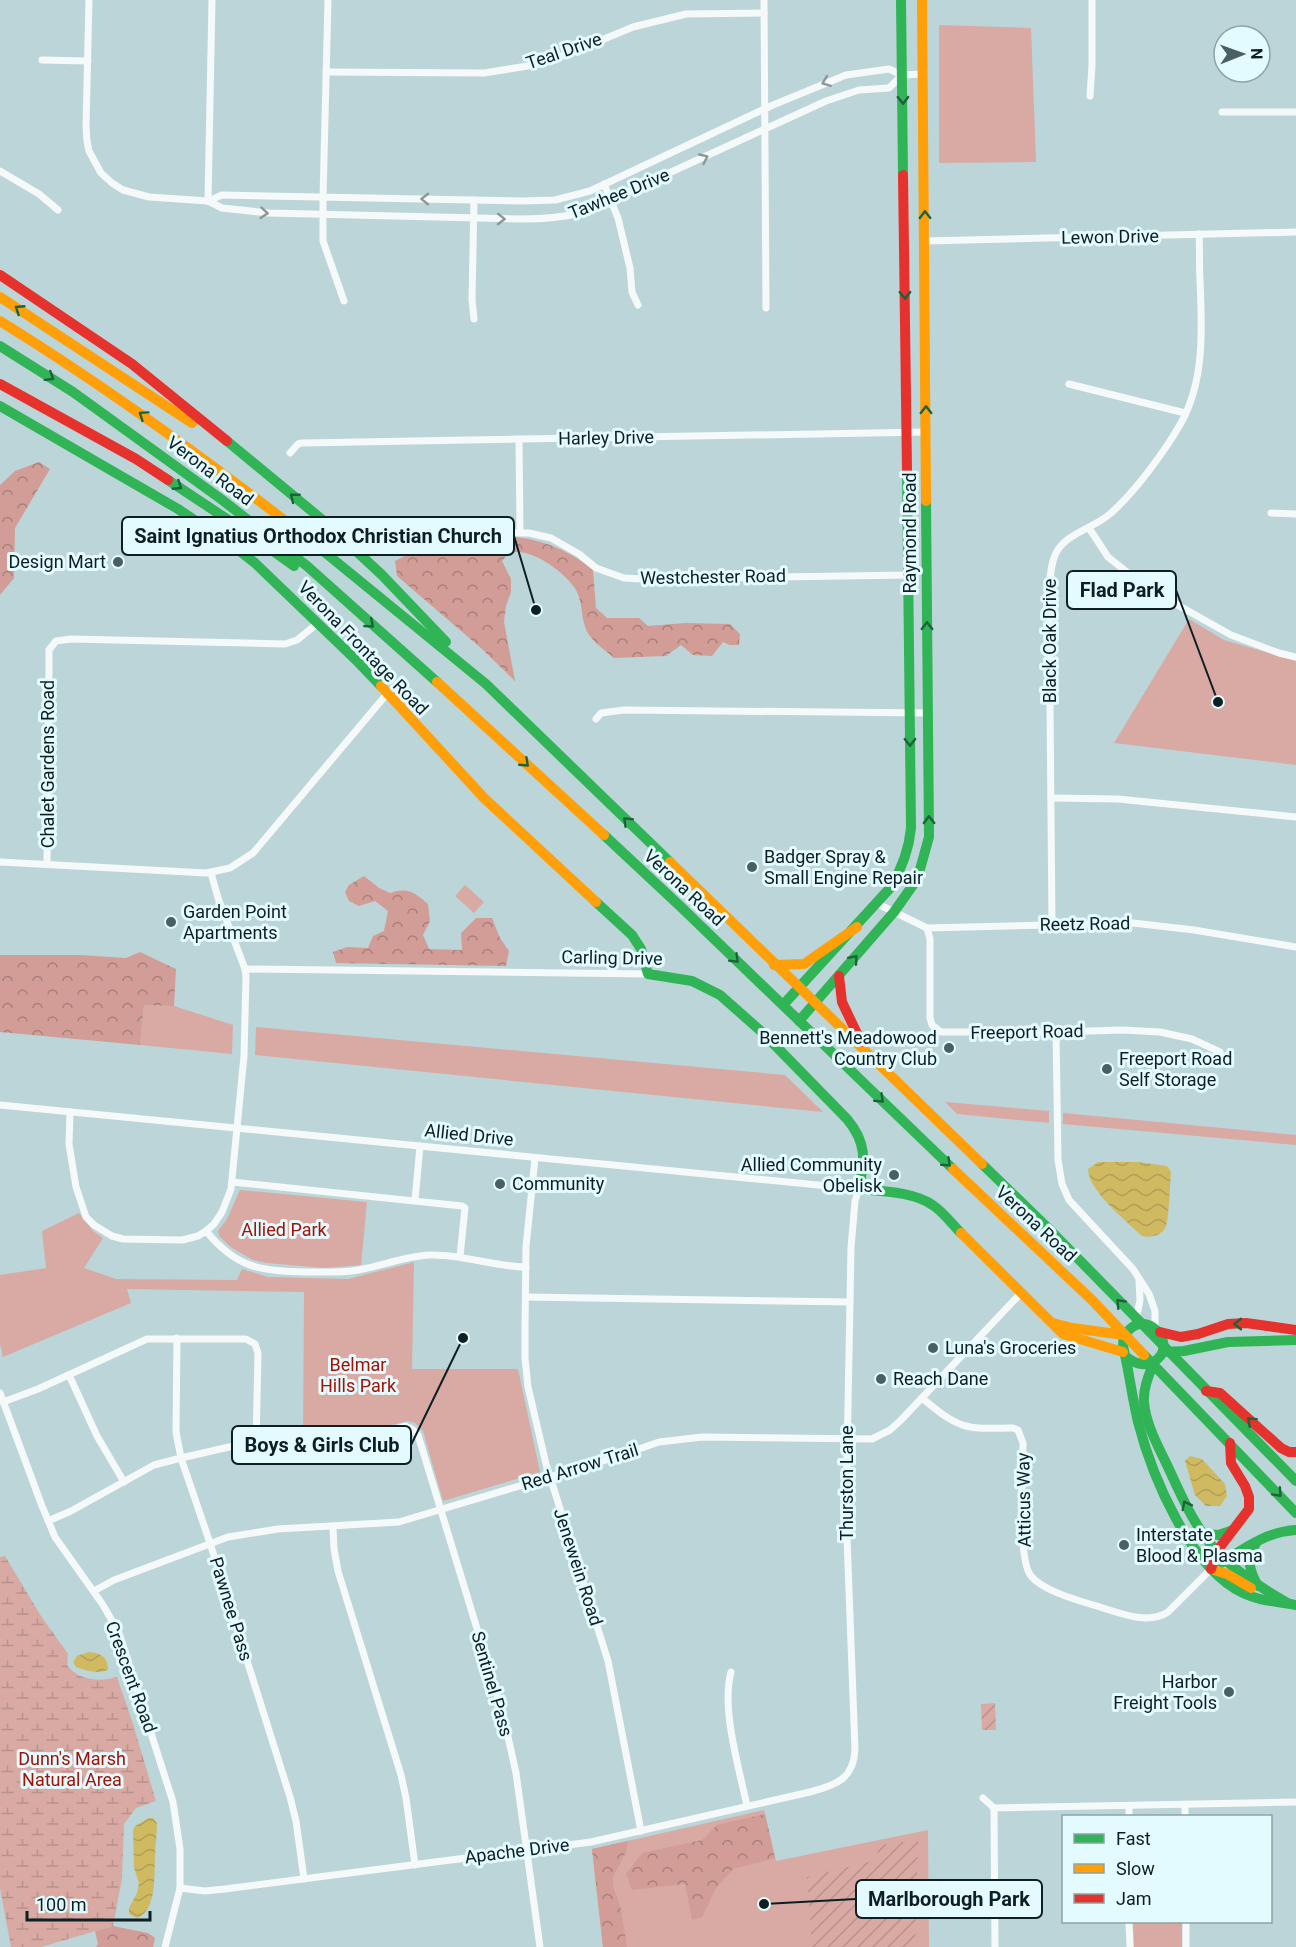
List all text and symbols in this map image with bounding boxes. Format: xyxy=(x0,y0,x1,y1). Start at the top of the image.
north arrow xyxy=(1212,24,1272,84)
street label: Teal Drive xyxy=(523,28,604,73)
text: N xyxy=(1247,48,1266,60)
one-way arrow xyxy=(821,75,832,87)
one-way arrow xyxy=(897,96,909,105)
one-way arrow xyxy=(698,153,709,165)
street label: Tawhee Drive xyxy=(565,164,672,223)
one-way arrow xyxy=(421,193,430,205)
one-way arrow xyxy=(260,206,269,219)
one-way arrow xyxy=(918,210,931,219)
one-way arrow xyxy=(496,212,505,225)
street label: Lewon Drive xyxy=(1061,225,1159,248)
one-way arrow xyxy=(899,291,912,300)
one-way arrow xyxy=(15,305,26,316)
one-way arrow xyxy=(43,370,54,381)
one-way arrow xyxy=(920,405,932,414)
one-way arrow xyxy=(138,411,149,422)
street label: Harley Drive xyxy=(558,426,654,449)
street label: Verona Road xyxy=(163,431,257,510)
street label: Raymond Road xyxy=(899,472,920,594)
one-way arrow xyxy=(171,479,182,490)
one-way arrow xyxy=(290,494,301,505)
callout: Saint Ignatius Orthodox Christian Church xyxy=(122,517,514,555)
text: Saint Ignatius Orthodox Christian Church xyxy=(134,524,502,548)
place label: Design Mart xyxy=(9,551,106,572)
marker: Design Mart xyxy=(111,555,125,569)
street label: Westchester Road xyxy=(640,565,786,588)
callout: Flad Park xyxy=(1067,571,1176,609)
street label: Verona Frontage Road xyxy=(294,576,433,719)
text: Flad Park xyxy=(1080,578,1165,602)
street label: Black Oak Drive xyxy=(1039,579,1060,703)
one-way arrow xyxy=(363,617,374,628)
one-way arrow xyxy=(921,621,933,630)
street label: Chalet Gardens Road xyxy=(37,680,58,848)
one-way arrow xyxy=(903,738,916,747)
one-way arrow xyxy=(518,756,528,767)
one-way arrow xyxy=(923,816,935,825)
one-way arrow xyxy=(624,817,635,828)
street label: Verona Road xyxy=(640,845,729,930)
place label: Badger Spray & Small Engine Repair xyxy=(764,846,923,888)
marker: Badger Spray & Small Engine Repair xyxy=(745,860,759,874)
place label: Garden Point Apartments xyxy=(183,901,287,943)
street label: Reetz Road xyxy=(1039,912,1131,935)
marker: Garden Point Apartments xyxy=(164,915,178,929)
street label: Carling Drive xyxy=(561,946,663,969)
one-way arrow xyxy=(727,951,738,962)
one-way arrow xyxy=(847,955,858,966)
street label: Freeport Road xyxy=(970,1020,1084,1043)
place label: Bennett's Meadowood Country Club xyxy=(759,1027,937,1069)
marker: Bennett's Meadowood Country Club xyxy=(942,1041,956,1055)
place label: Freeport Road Self Storage xyxy=(1119,1048,1232,1090)
marker: Freeport Road Self Storage xyxy=(1100,1062,1114,1076)
one-way arrow xyxy=(872,1091,883,1102)
street label: Allied Drive xyxy=(423,1119,515,1150)
place label: Allied Community Obelisk xyxy=(741,1154,883,1196)
one-way arrow xyxy=(939,1155,950,1166)
marker: Allied Community Obelisk xyxy=(887,1168,901,1182)
place label: Community xyxy=(512,1173,605,1194)
marker: Community xyxy=(493,1177,507,1191)
street label: Verona Road xyxy=(992,1181,1081,1266)
park label: Allied Park xyxy=(241,1219,328,1240)
one-way arrow xyxy=(1117,1300,1128,1311)
one-way arrow xyxy=(1233,1318,1242,1330)
place label: Luna's Groceries xyxy=(945,1337,1076,1358)
marker: Luna's Groceries xyxy=(926,1341,940,1355)
park label: Belmar Hills Park xyxy=(320,1354,397,1396)
place label: Reach Dane xyxy=(893,1368,988,1389)
marker: Reach Dane xyxy=(874,1372,888,1386)
one-way arrow xyxy=(1247,1417,1258,1428)
street label: Thurston Lane xyxy=(836,1425,857,1541)
callout: Boys & Girls Club xyxy=(232,1426,411,1464)
text: Boys & Girls Club xyxy=(245,1433,399,1457)
street label: Red Arrow Trail xyxy=(519,1439,641,1494)
street label: Atticus Way xyxy=(1012,1452,1035,1548)
one-way arrow xyxy=(1270,1486,1281,1497)
one-way arrow xyxy=(1182,1501,1193,1512)
street label: Jenewein Road xyxy=(550,1506,607,1628)
place label: Interstate Blood & Plasma xyxy=(1136,1524,1263,1566)
marker: Interstate Blood & Plasma xyxy=(1117,1538,1131,1552)
street label: Pawnee Pass xyxy=(206,1554,257,1663)
street label: Crescent Road xyxy=(102,1618,161,1735)
street label: Sentinel Pass xyxy=(467,1629,518,1739)
place label: Harbor Freight Tools xyxy=(1113,1671,1217,1713)
marker: Harbor Freight Tools xyxy=(1222,1685,1236,1699)
park label: Dunn's Marsh Natural Area xyxy=(18,1748,126,1790)
legend xyxy=(1062,1815,1272,1923)
text: Fast xyxy=(1116,1828,1151,1849)
street label: Apache Drive xyxy=(463,1834,571,1867)
text: Slow xyxy=(1116,1858,1155,1879)
callout: Marlborough Park xyxy=(856,1880,1042,1918)
scale bar xyxy=(27,1884,150,1922)
text: Marlborough Park xyxy=(868,1887,1030,1911)
text: Jam xyxy=(1116,1888,1152,1909)
text: 100 m xyxy=(36,1894,87,1915)

